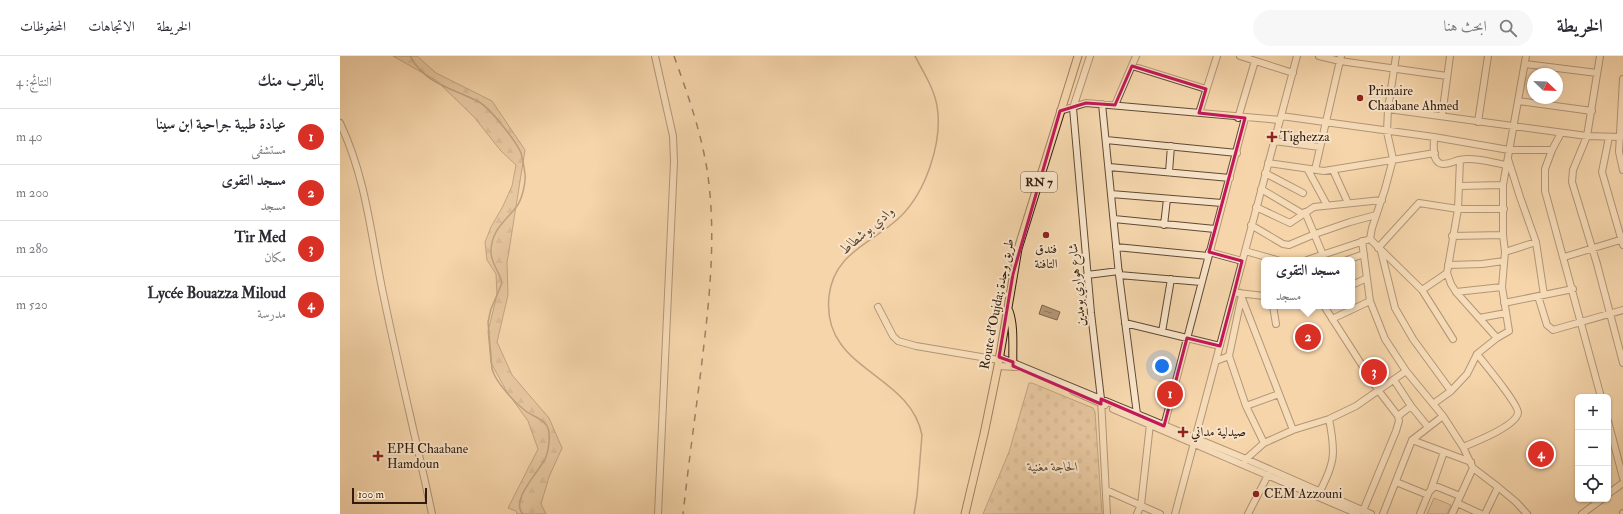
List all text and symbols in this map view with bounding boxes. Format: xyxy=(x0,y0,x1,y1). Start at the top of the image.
search box xyxy=(1253,10,1533,46)
text: الخريطة xyxy=(1557,14,1603,38)
text: ابحث هنا xyxy=(1444,17,1487,36)
icon: search xyxy=(1497,17,1519,39)
text: المحفوظات xyxy=(20,18,66,35)
text: الاتجاهات xyxy=(88,18,135,35)
text: الخريطة xyxy=(157,18,191,35)
north arrow xyxy=(1527,68,1563,104)
text: بالقرب منك xyxy=(258,70,324,91)
text: النتائج: 4 xyxy=(16,74,52,90)
place label: Primaire Chaabane Ahmed xyxy=(1368,83,1459,114)
marker: Primaire Chaabane Ahmed xyxy=(1355,93,1365,103)
text: عيادة طبية جراحية ابن سينا xyxy=(156,115,286,134)
text: 40 m xyxy=(16,129,43,145)
text: 1 xyxy=(309,129,313,145)
place label: Tighezza xyxy=(1280,129,1330,145)
marker: Tighezza xyxy=(1267,132,1277,142)
text: مستشفى xyxy=(251,142,286,158)
text: مسجد التقوى xyxy=(222,171,286,190)
road number: RN 7 xyxy=(1021,172,1057,192)
text: 200 m xyxy=(16,185,49,201)
text: 2 xyxy=(308,185,314,201)
text: مسجد xyxy=(260,198,286,214)
water label: وادي بوشطاط xyxy=(836,202,900,260)
text: Tir Med xyxy=(234,228,286,247)
marker: فندق التافنة xyxy=(1041,230,1051,240)
street label: Route d'Oujda; طريق وجدة xyxy=(976,237,1018,371)
text: 280 m xyxy=(16,241,48,257)
text: 3 xyxy=(309,241,314,257)
place label: فندق التافنة xyxy=(1034,241,1058,272)
street label: شارع هواري بومدين xyxy=(1065,242,1092,327)
text: مكان xyxy=(264,250,286,266)
popup xyxy=(1261,257,1355,309)
text: مسجد التقوى xyxy=(1276,261,1340,280)
text: Lycée Bouazza Miloud xyxy=(147,284,286,303)
text: مسجد xyxy=(1276,288,1301,304)
text: 520 m xyxy=(16,297,48,313)
text: 4 xyxy=(308,297,315,313)
text: مدرسة xyxy=(257,306,286,322)
pin: 2 xyxy=(1295,322,1321,352)
your location xyxy=(1152,356,1172,376)
pin: 3 xyxy=(1361,357,1387,387)
pin: 1 xyxy=(1157,379,1183,409)
map controls xyxy=(1575,394,1611,502)
button: + xyxy=(1575,394,1611,430)
place label: صيدلية مداني xyxy=(1191,424,1246,443)
marker: صيدلية مداني xyxy=(1178,427,1188,437)
button: − xyxy=(1575,430,1611,466)
pin: 4 xyxy=(1528,439,1554,469)
place label: EPH Chaabane Hamdoun xyxy=(387,441,469,472)
marker: EPH Chaabane Hamdoun xyxy=(372,450,384,462)
park label: الحاجة مغنية xyxy=(1027,459,1078,475)
button: locate xyxy=(1575,466,1611,502)
scale bar xyxy=(352,486,427,505)
place label: CEM Azzouni xyxy=(1264,486,1343,502)
text: 100 m xyxy=(358,488,384,501)
marker: CEM Azzouni xyxy=(1251,489,1261,499)

